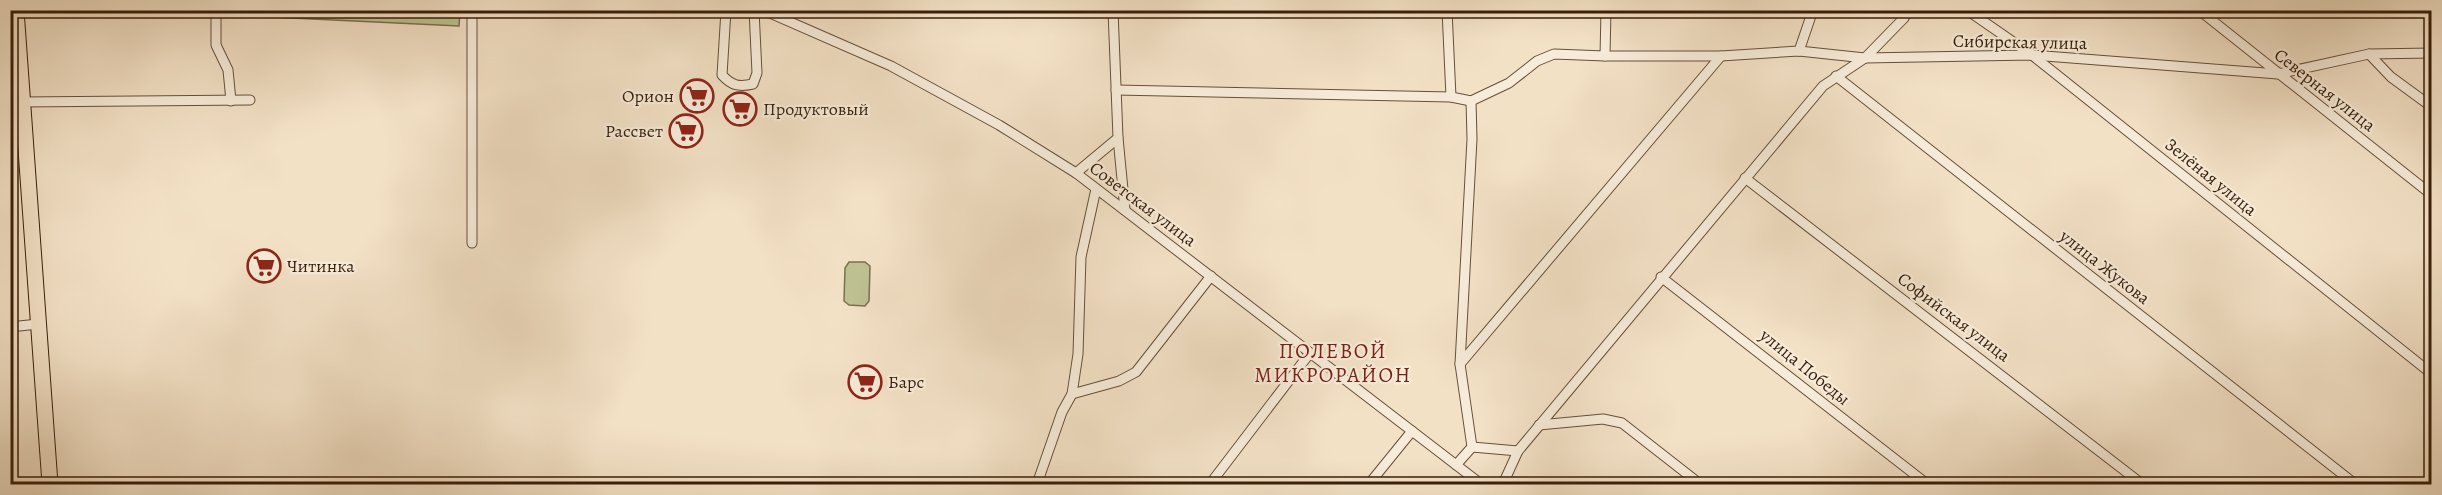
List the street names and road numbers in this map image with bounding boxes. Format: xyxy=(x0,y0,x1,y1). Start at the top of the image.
street label: Сибирская улица xyxy=(1953,29,2088,55)
street label: Северная улица xyxy=(2269,43,2381,138)
street label: Зелёная улица xyxy=(2160,133,2262,222)
street label: Советская улица xyxy=(1085,156,1202,253)
street label: улица Жукова xyxy=(2054,224,2156,310)
street label: Софийская улица xyxy=(1893,267,2016,368)
street label: улица Победы xyxy=(1754,323,1855,411)

